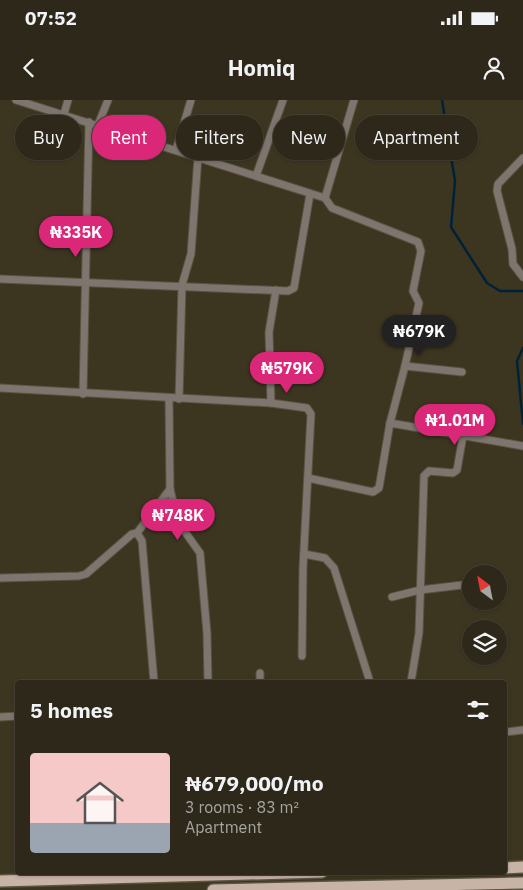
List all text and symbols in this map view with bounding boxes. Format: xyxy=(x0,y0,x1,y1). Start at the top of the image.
text: 07:52 xyxy=(25,6,77,30)
text: Homiq xyxy=(228,53,295,82)
icon: back xyxy=(15,54,43,82)
icon: person xyxy=(480,54,508,82)
chip: Buy xyxy=(15,115,82,160)
chip: Rent xyxy=(92,115,166,160)
chip: Filters xyxy=(176,115,263,160)
chip: New xyxy=(273,115,345,160)
chip: Apartment xyxy=(355,115,478,160)
pin: ₦335K xyxy=(41,216,111,258)
text: ₦335K xyxy=(50,222,102,242)
pin: ₦679K xyxy=(384,314,454,357)
text: ₦679K xyxy=(393,321,445,341)
pin: ₦579K xyxy=(252,352,322,394)
text: ₦579K xyxy=(261,358,313,378)
pin: ₦1.01M xyxy=(414,404,496,446)
text: ₦1.01M xyxy=(425,410,485,430)
pin: ₦748K xyxy=(143,498,213,541)
text: ₦748K xyxy=(152,505,204,525)
north arrow xyxy=(462,565,508,610)
map controls xyxy=(462,565,507,665)
button: layers xyxy=(462,620,507,665)
text: 5 homes xyxy=(30,696,113,724)
icon: filters xyxy=(464,696,492,724)
text: ₦679,000/mo xyxy=(185,769,323,797)
icon: home xyxy=(70,773,130,833)
text: 3 rooms · 83 m² xyxy=(185,797,299,817)
text: Apartment xyxy=(185,817,262,837)

